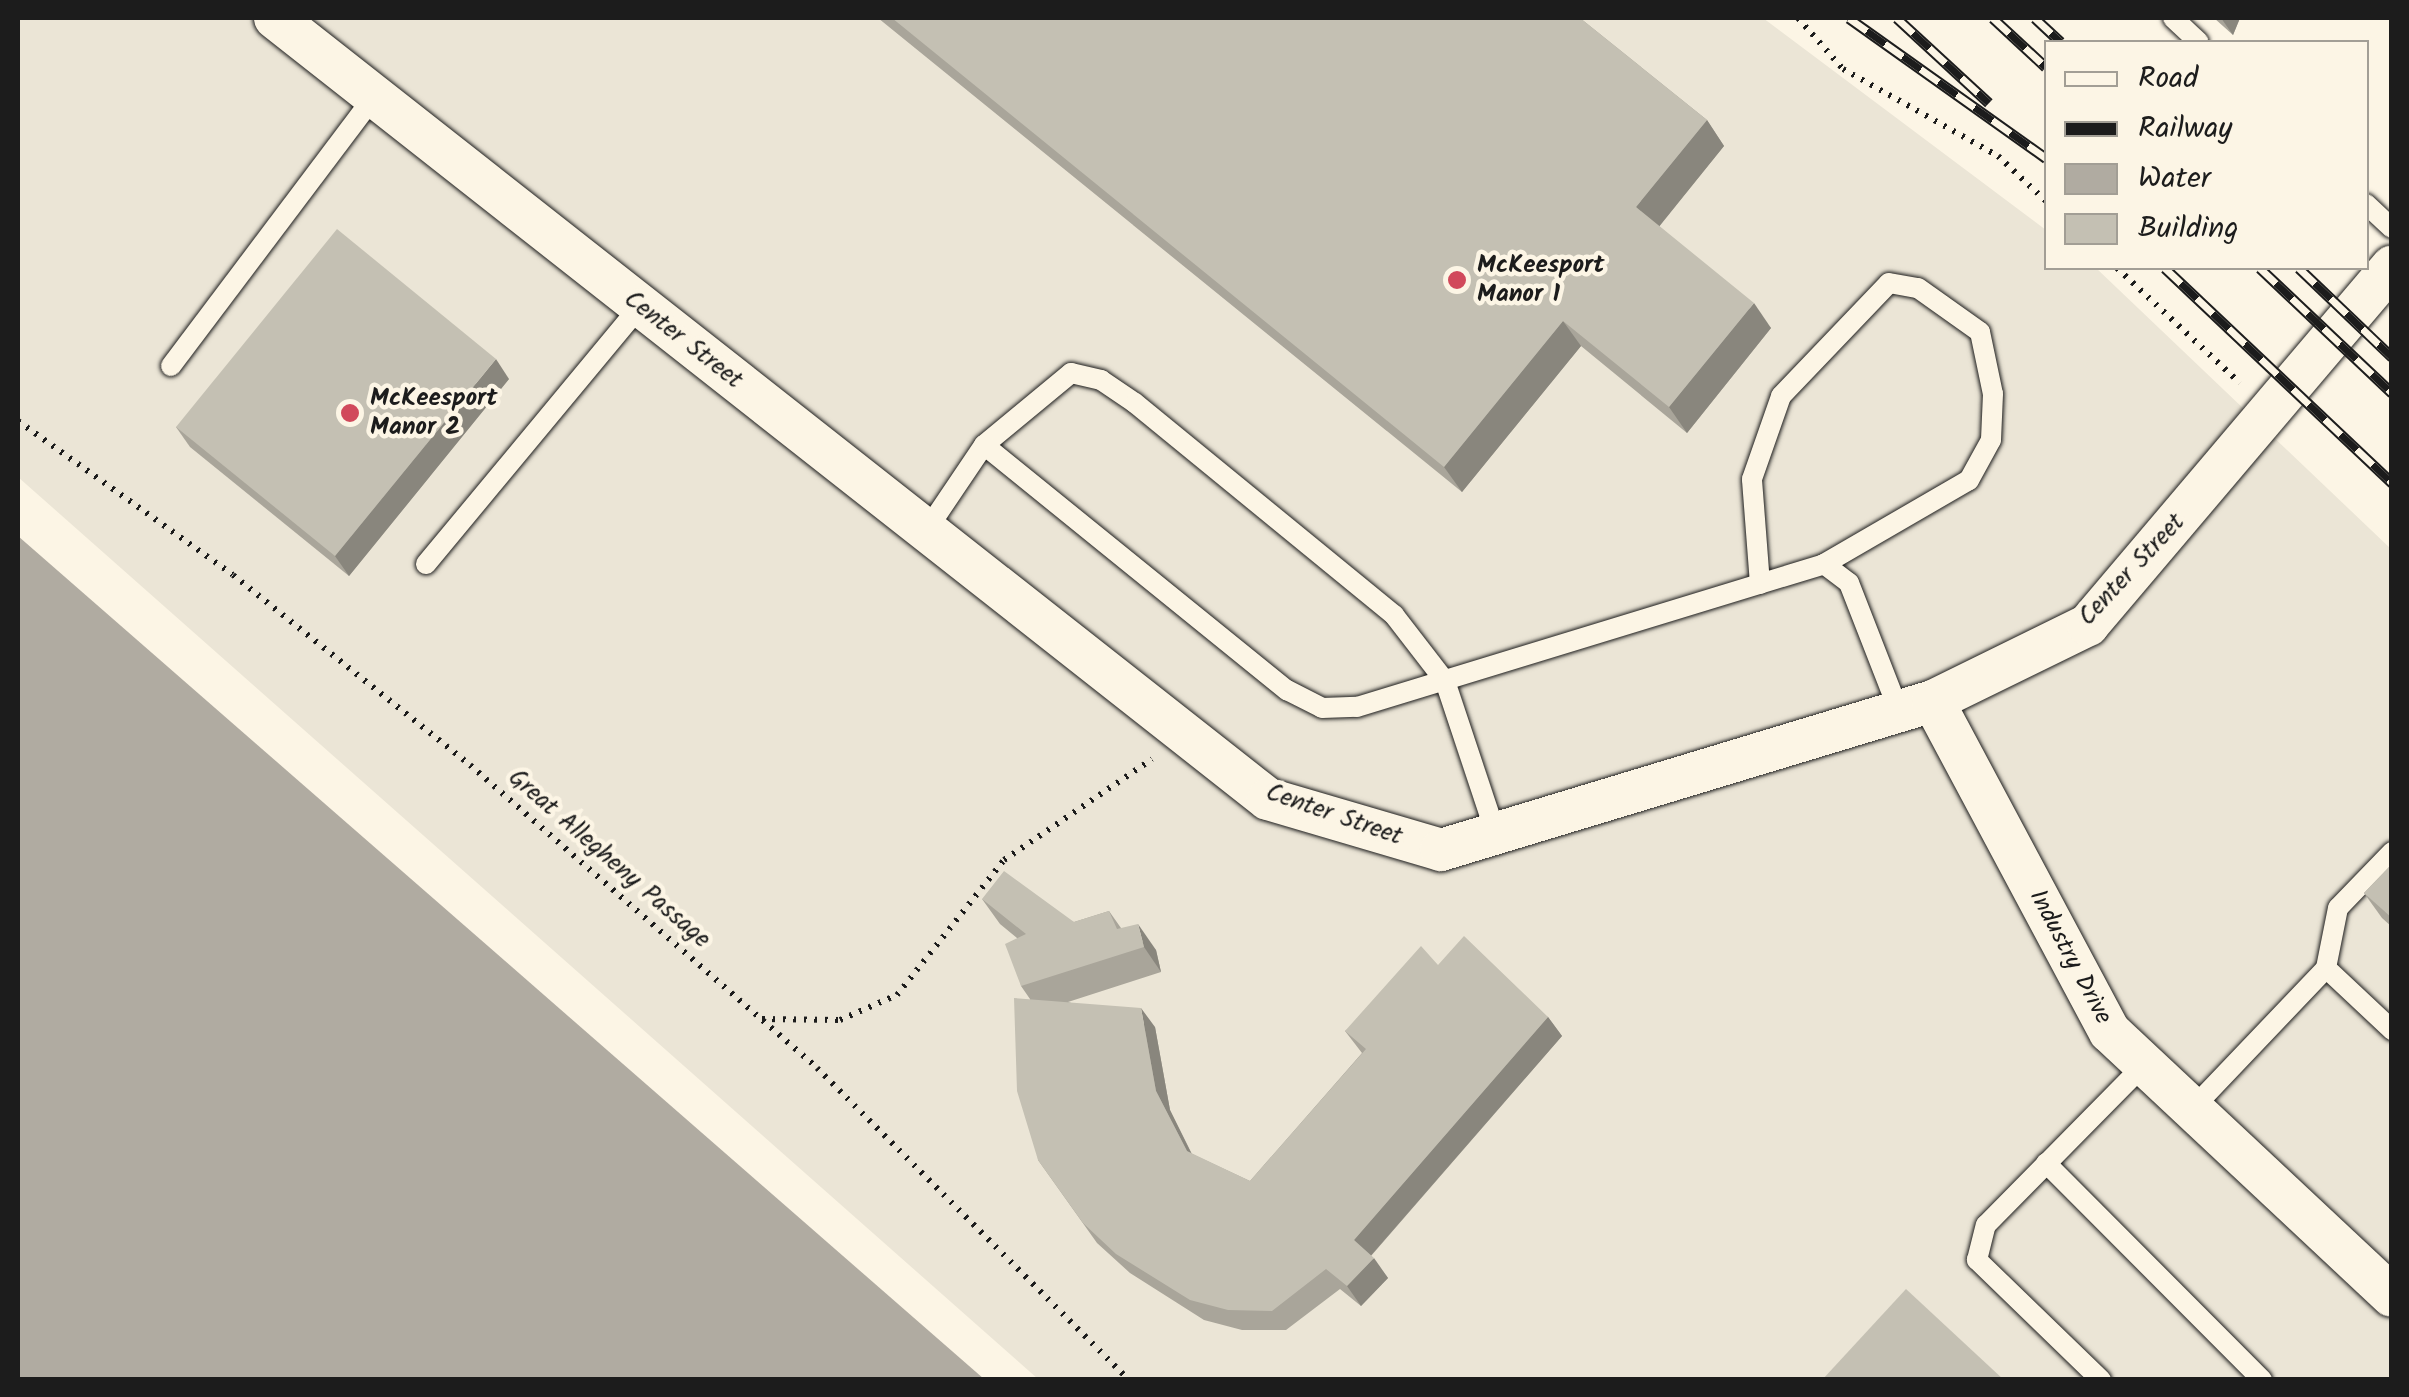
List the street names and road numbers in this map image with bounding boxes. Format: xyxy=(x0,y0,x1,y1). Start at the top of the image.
street label: Center Street xyxy=(618,284,748,396)
street label: Center Street xyxy=(2073,508,2191,632)
street label: Great Allegheny Passage xyxy=(502,763,716,955)
street label: Center Street xyxy=(1262,778,1406,852)
street label: Industry Drive xyxy=(2022,885,2118,1029)

